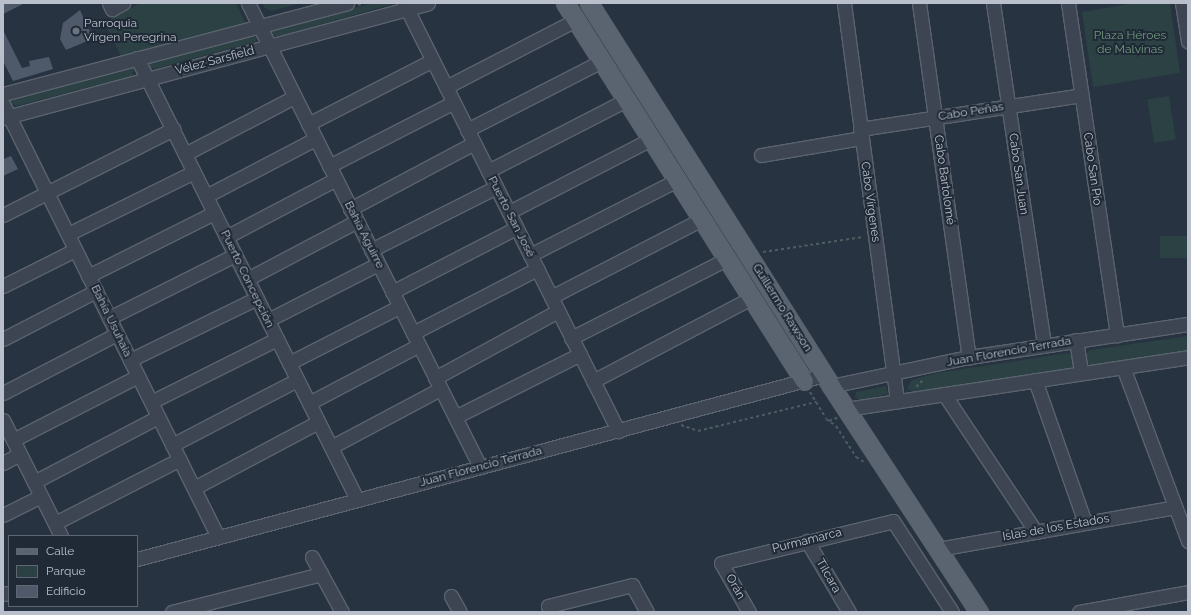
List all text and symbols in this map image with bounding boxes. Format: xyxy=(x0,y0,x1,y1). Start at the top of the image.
place label: Parroquia Virgen Peregrina xyxy=(84,17,177,45)
marker: Parroquia Virgen Peregrina xyxy=(71,26,81,36)
park label: Plaza Héroes de Malvinas xyxy=(1094,29,1166,57)
street label: Vélez Sarsfield xyxy=(174,44,256,78)
street label: Cabo Peñas xyxy=(937,100,1005,124)
street label: Cabo San Juan xyxy=(1005,132,1031,216)
street label: Cabo San Pío xyxy=(1080,132,1104,206)
street label: Cabo Bartolomé xyxy=(931,134,957,226)
street label: Cabo Vírgenes xyxy=(857,161,883,243)
street label: Puerto San José xyxy=(484,174,538,260)
street label: Bahía Aguirre xyxy=(341,199,387,271)
street label: Puerto Concepción xyxy=(217,228,277,330)
street label: Guillermo Rawson xyxy=(749,261,815,355)
street label: Bahía Usuhaia xyxy=(87,283,135,359)
street label: Juan Florencio Terrada xyxy=(946,334,1072,370)
street label: Juan Florencio Terrada xyxy=(418,444,544,490)
street label: Islas de los Estados xyxy=(1001,512,1111,544)
street label: Purmamarca xyxy=(771,525,843,557)
legend xyxy=(8,535,138,607)
text: Calle xyxy=(46,544,74,558)
street label: Tilcara xyxy=(813,556,843,596)
text: Parque xyxy=(46,564,86,578)
street label: Orán xyxy=(722,572,748,602)
text: Edificio xyxy=(46,584,86,598)

